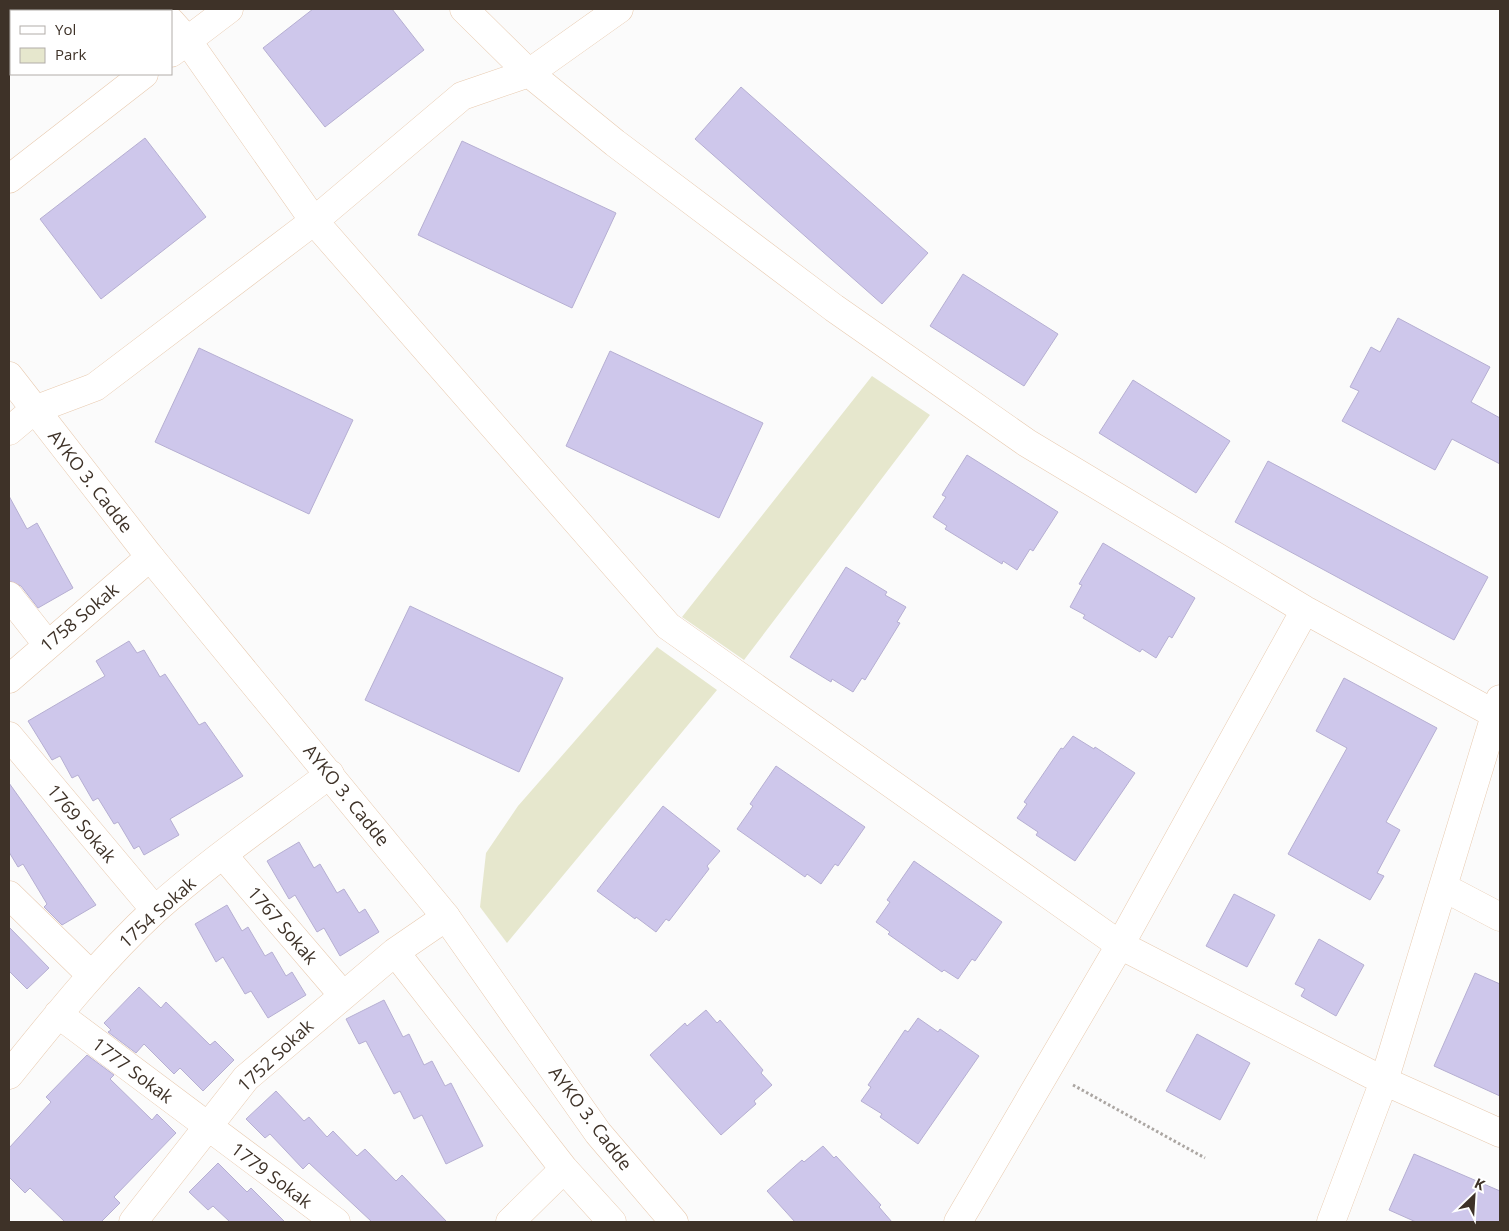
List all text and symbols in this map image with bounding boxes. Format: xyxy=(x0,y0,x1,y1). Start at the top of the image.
legend xyxy=(10,10,172,75)
text: Yol xyxy=(55,19,76,39)
text: Park xyxy=(55,44,86,64)
street label: AYKO 3. Cadde xyxy=(43,425,139,537)
street label: 1758 Sokak xyxy=(35,577,124,657)
street label: AYKO 3. Cadde xyxy=(299,739,395,851)
street label: 1769 Sokak xyxy=(42,779,122,868)
street label: 1754 Sokak xyxy=(113,871,201,953)
street label: 1767 Sokak xyxy=(243,881,324,969)
street label: 1752 Sokak xyxy=(232,1013,318,1096)
street label: 1777 Sokak xyxy=(88,1032,179,1109)
street label: AYKO 3. Cadde xyxy=(544,1061,638,1175)
street label: 1779 Sokak xyxy=(227,1137,318,1214)
north arrow xyxy=(1449,1171,1499,1221)
text: K xyxy=(1471,1173,1489,1195)

